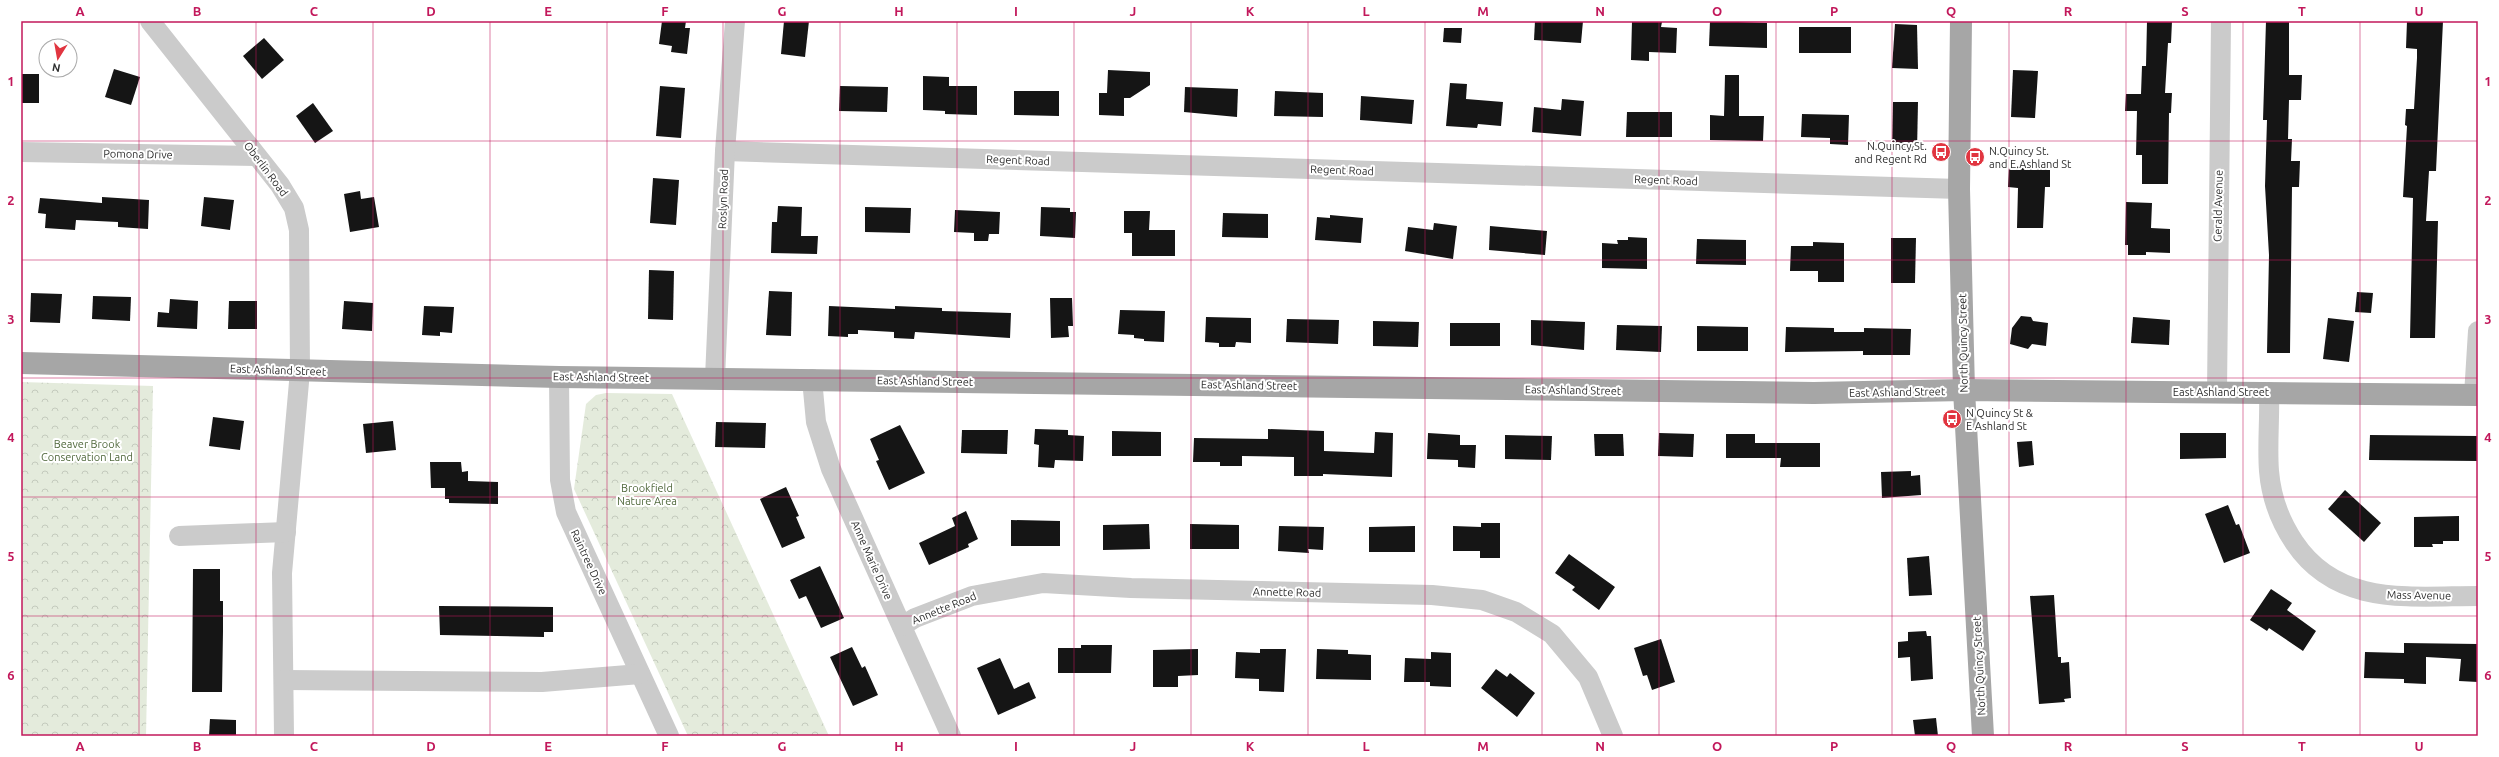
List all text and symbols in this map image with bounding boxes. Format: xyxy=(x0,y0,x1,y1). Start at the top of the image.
text: A xyxy=(75,4,85,18)
text: B xyxy=(193,4,202,18)
text: C xyxy=(310,4,319,18)
text: D xyxy=(426,4,436,18)
text: E xyxy=(544,4,552,18)
text: F xyxy=(661,4,669,18)
text: G xyxy=(778,4,787,18)
text: H xyxy=(894,4,904,18)
text: I xyxy=(1014,4,1018,18)
text: J xyxy=(1130,4,1136,18)
text: K xyxy=(1246,4,1255,18)
text: L xyxy=(1362,4,1370,18)
text: M xyxy=(1477,4,1489,18)
text: N xyxy=(1595,4,1605,18)
text: O xyxy=(1712,4,1722,18)
text: P xyxy=(1830,4,1838,18)
text: Q xyxy=(1946,4,1956,18)
text: R xyxy=(2064,4,2073,18)
text: S xyxy=(2181,4,2189,18)
text: T xyxy=(2298,4,2306,18)
text: U xyxy=(2414,4,2424,18)
north arrow xyxy=(38,38,78,78)
text: N xyxy=(51,61,61,74)
text: 1 xyxy=(7,74,15,88)
text: 1 xyxy=(2484,74,2492,88)
street label: Oberlin Road xyxy=(242,139,290,199)
place label: N.Quincy St. and Regent Rd xyxy=(1854,140,1927,165)
bus stop icon: N.Quincy St. and Regent Rd xyxy=(1930,141,1952,163)
place label: N.Quincy St. and E.Ashland St xyxy=(1989,145,2072,170)
bus stop icon: N.Quincy St. and E.Ashland St xyxy=(1964,146,1986,168)
street label: Pomona Drive xyxy=(103,147,173,161)
street label: Regent Road xyxy=(986,153,1050,167)
street label: Regent Road xyxy=(1310,163,1374,177)
street label: Roslyn Road xyxy=(716,169,730,229)
street label: Gerald Avenue xyxy=(2211,170,2225,242)
street label: Regent Road xyxy=(1634,173,1698,187)
text: 2 xyxy=(7,193,15,207)
text: 2 xyxy=(2484,193,2492,207)
street label: North Quincy Street xyxy=(1956,293,1970,393)
text: 3 xyxy=(7,312,15,326)
text: 3 xyxy=(2484,312,2492,326)
street label: East Ashland Street xyxy=(230,362,327,378)
street label: East Ashland Street xyxy=(553,370,650,384)
street label: East Ashland Street xyxy=(877,374,974,388)
street label: East Ashland Street xyxy=(1201,378,1298,392)
street label: East Ashland Street xyxy=(1525,383,1622,397)
street label: East Ashland Street xyxy=(1849,385,1946,399)
street label: East Ashland Street xyxy=(2173,386,2270,398)
place label: N Quincy St & E Ashland St xyxy=(1966,407,2034,432)
bus stop icon: N Quincy St & E Ashland St xyxy=(1941,408,1963,430)
text: 4 xyxy=(7,430,15,444)
text: 4 xyxy=(2484,430,2492,444)
park label: Beaver Brook Conservation Land xyxy=(41,438,133,463)
park label: Brookfield Nature Area xyxy=(617,482,677,507)
street label: Anne Marie Drive xyxy=(849,519,895,601)
street label: Raintree Drive xyxy=(569,527,609,597)
text: 5 xyxy=(7,549,15,563)
text: 5 xyxy=(2484,549,2492,563)
street label: Annette Road xyxy=(1253,585,1321,599)
street label: Mass Avenue xyxy=(2387,588,2451,602)
street label: Annette Road xyxy=(910,590,978,626)
street label: North Quincy Street xyxy=(1970,616,1988,716)
text: 6 xyxy=(7,668,15,682)
text: 6 xyxy=(2484,668,2492,682)
text: A xyxy=(75,739,85,753)
text: B xyxy=(193,739,202,753)
text: C xyxy=(310,739,319,753)
text: D xyxy=(426,739,436,753)
text: E xyxy=(544,739,552,753)
text: F xyxy=(661,739,669,753)
text: G xyxy=(778,739,787,753)
text: H xyxy=(894,739,904,753)
text: I xyxy=(1014,739,1018,753)
text: J xyxy=(1130,739,1136,753)
text: K xyxy=(1246,739,1255,753)
text: L xyxy=(1362,739,1370,753)
text: M xyxy=(1477,739,1489,753)
text: N xyxy=(1595,739,1605,753)
text: O xyxy=(1712,739,1722,753)
text: P xyxy=(1830,739,1838,753)
text: Q xyxy=(1946,739,1956,753)
text: R xyxy=(2064,739,2073,753)
text: S xyxy=(2181,739,2189,753)
text: T xyxy=(2298,739,2306,753)
text: U xyxy=(2414,739,2424,753)

